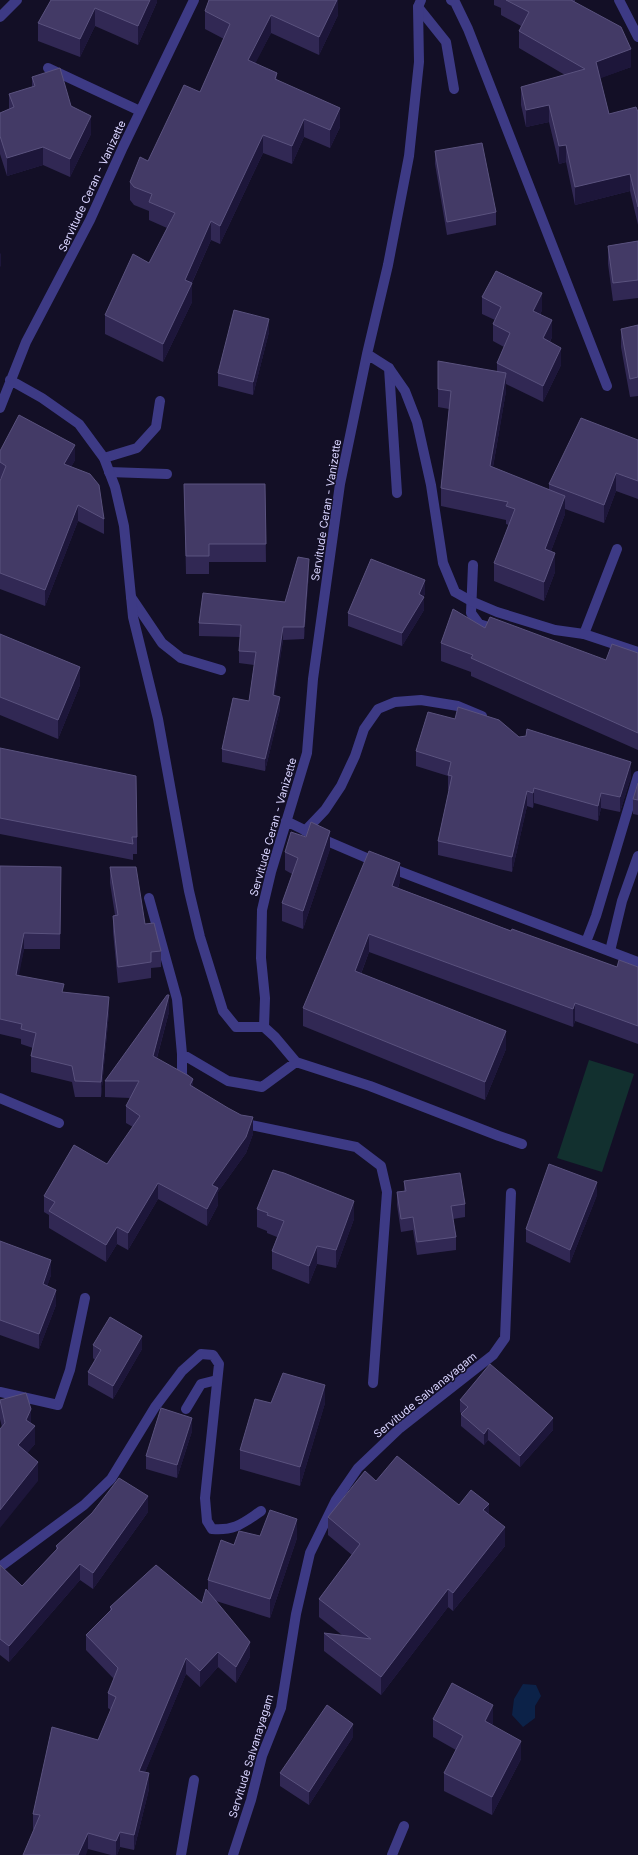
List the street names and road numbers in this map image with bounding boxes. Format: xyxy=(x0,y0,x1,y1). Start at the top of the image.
street label: Servitude Ceran - Vanizette xyxy=(55,118,129,254)
street label: Servitude Ceran - Vanizette xyxy=(308,438,344,582)
street label: Servitude Ceran - Vanizette xyxy=(247,756,299,898)
street label: Servitude Salvanayagam xyxy=(371,1349,479,1441)
street label: Servitude Salvanayagam xyxy=(226,1692,276,1820)

